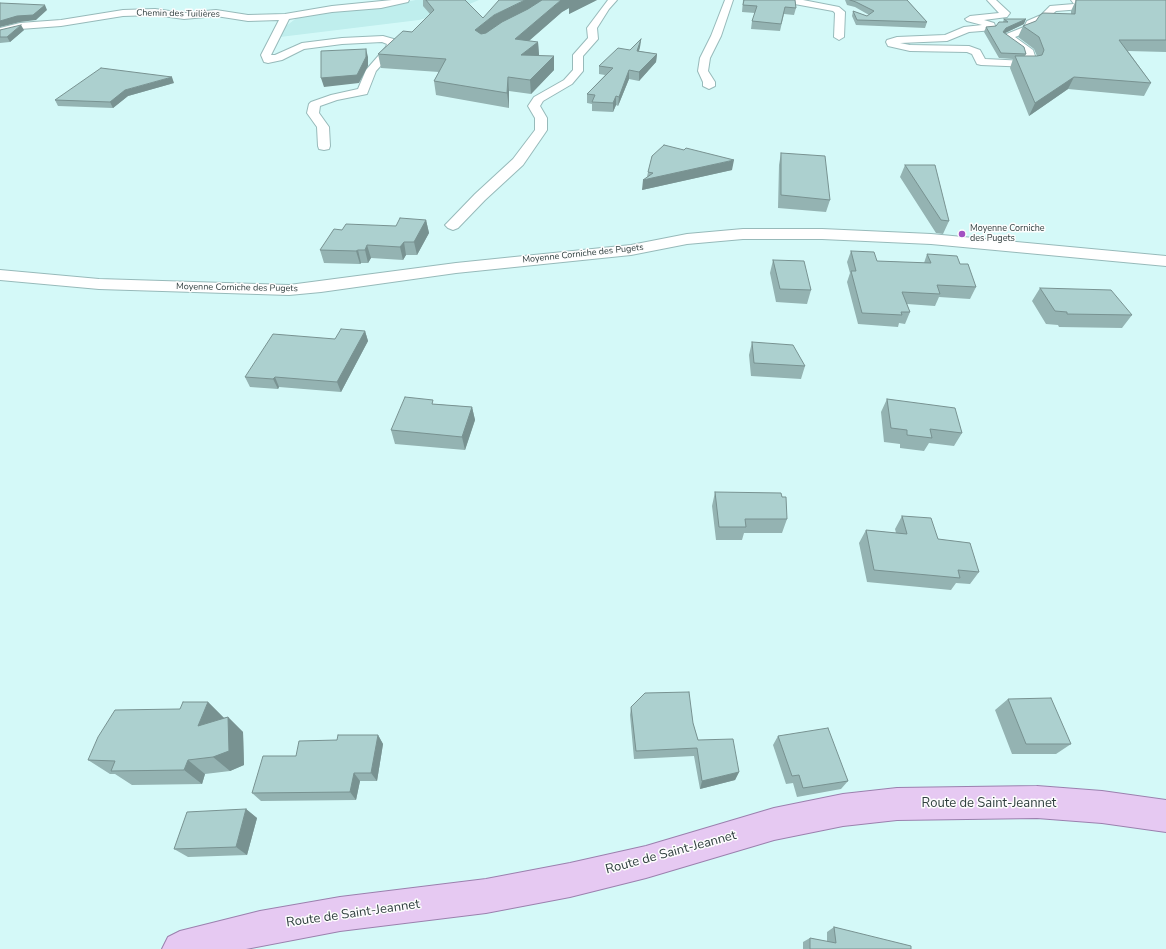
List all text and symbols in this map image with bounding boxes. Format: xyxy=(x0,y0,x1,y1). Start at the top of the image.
street label: Chemin des Tuilières xyxy=(136,8,220,20)
place label: Moyenne Corniche des Pugets xyxy=(970,224,1045,245)
marker: Moyenne Corniche des Pugets xyxy=(957,229,967,239)
street label: Moyenne Corniche des Pugets xyxy=(522,242,644,266)
street label: Moyenne Corniche des Pugets xyxy=(176,282,298,294)
street label: Route de Saint-Jeannet xyxy=(922,796,1056,812)
street label: Route de Saint-Jeannet xyxy=(604,828,738,878)
street label: Route de Saint-Jeannet xyxy=(285,897,421,931)

